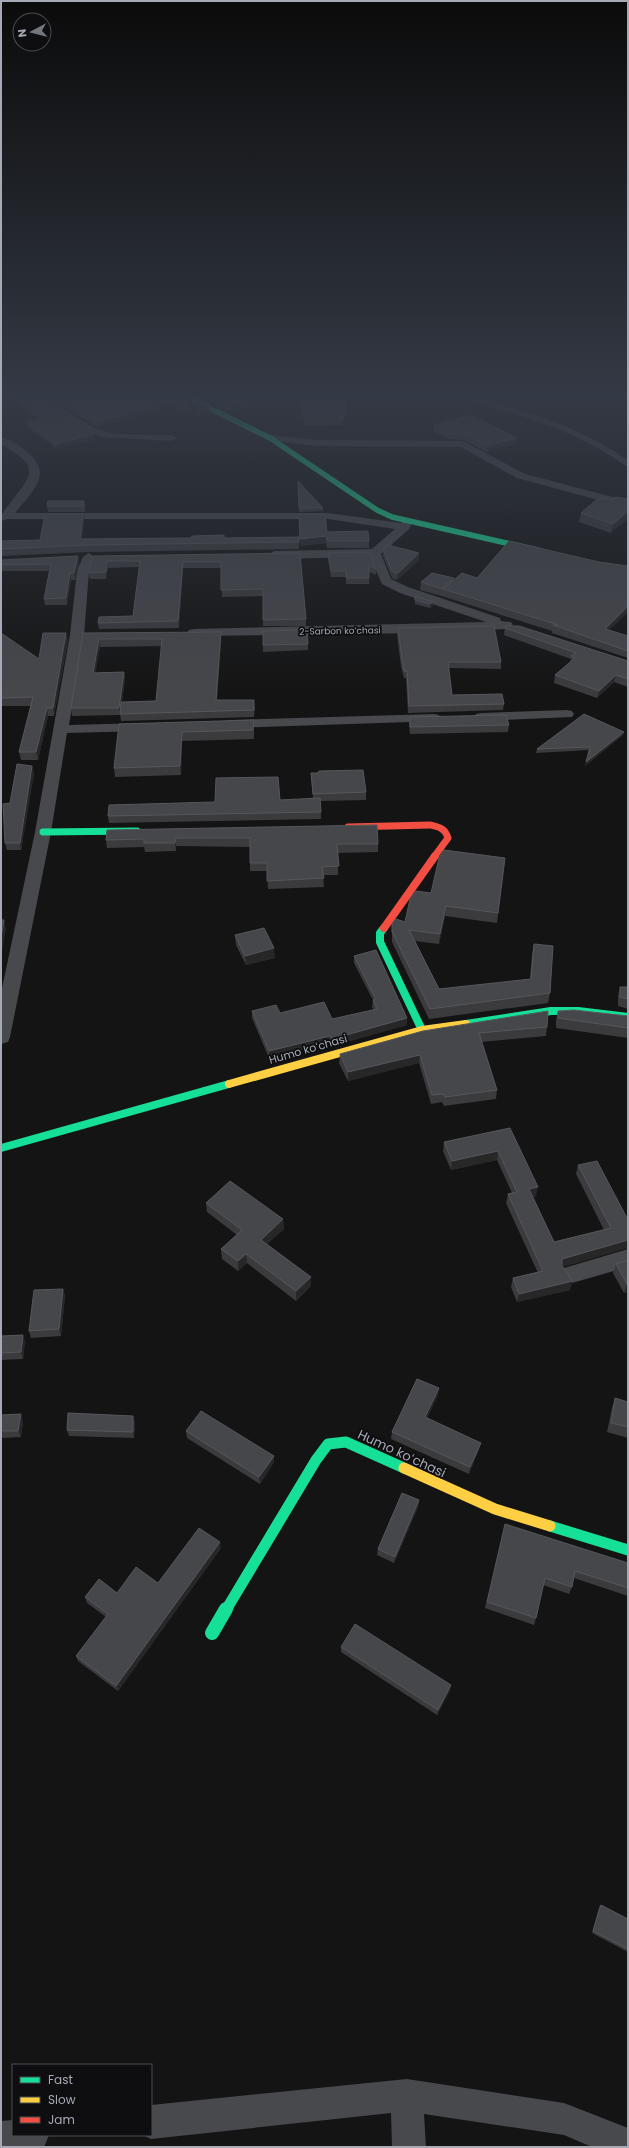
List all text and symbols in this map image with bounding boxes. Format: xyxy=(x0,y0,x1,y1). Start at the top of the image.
north arrow xyxy=(12,12,52,52)
text: N xyxy=(14,28,31,38)
street label: 2-Sarbon koʻchasi xyxy=(299,624,381,638)
street label: Humo koʻchasi xyxy=(267,1030,349,1068)
street label: Humo koʻchasi xyxy=(355,1425,449,1482)
legend xyxy=(12,2064,152,2136)
text: Fast xyxy=(48,2071,73,2088)
text: Slow xyxy=(48,2091,76,2108)
text: Jam xyxy=(48,2111,75,2128)

